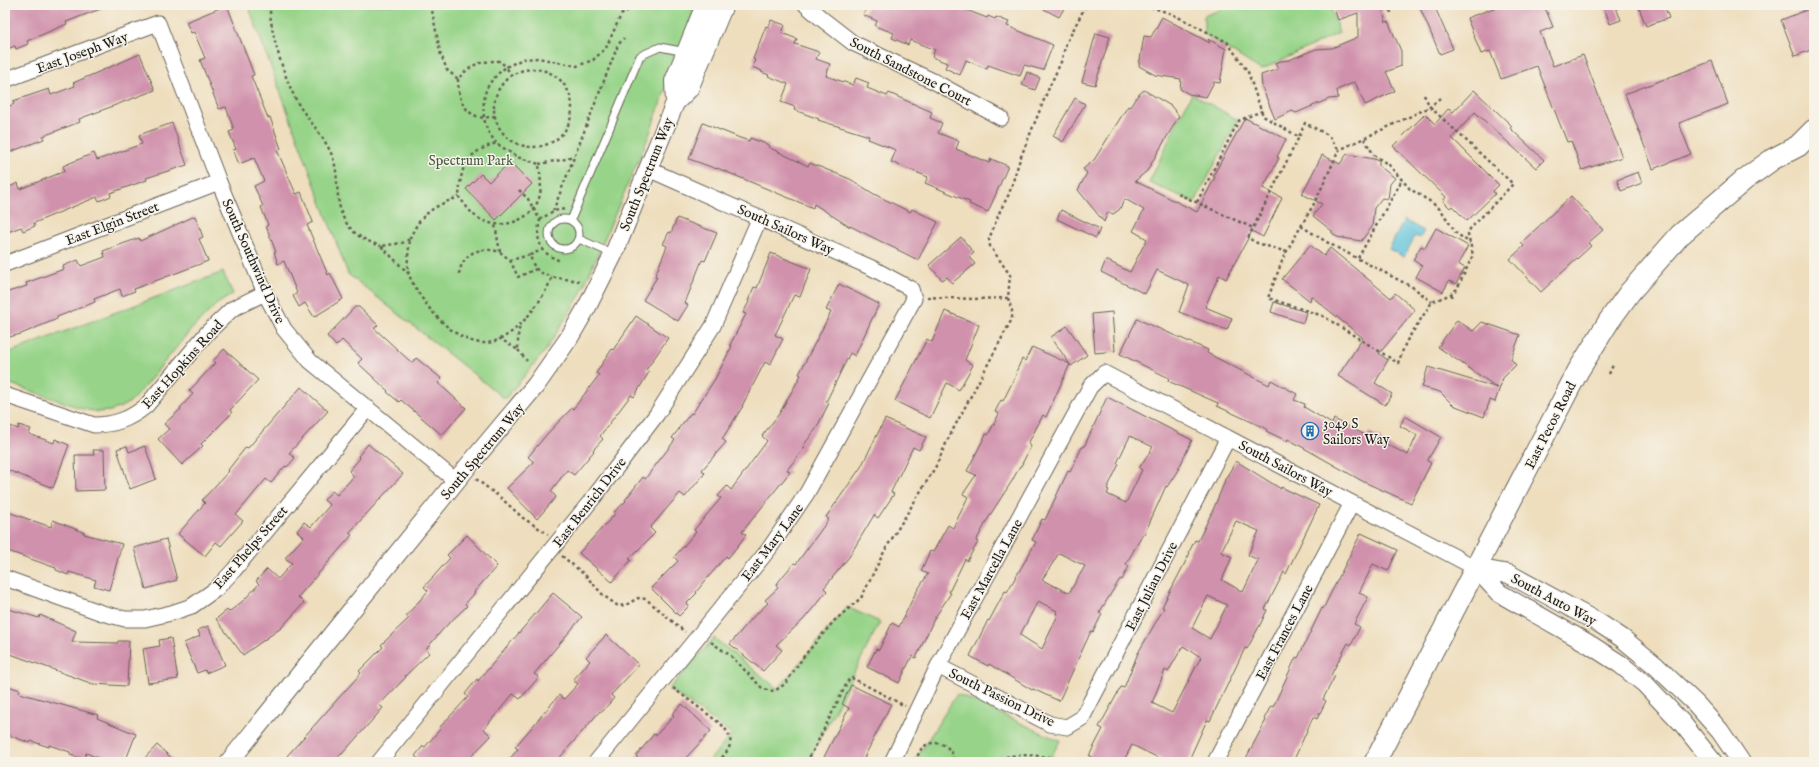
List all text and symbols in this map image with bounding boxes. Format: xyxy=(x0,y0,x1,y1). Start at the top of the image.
street label: East Joseph Way xyxy=(34,28,131,78)
street label: South Sandstone Court xyxy=(847,33,975,110)
street label: South Spectrum Way xyxy=(616,115,678,234)
park label: Spectrum Park xyxy=(429,152,514,170)
street label: South Southwind Drive xyxy=(217,196,289,327)
street label: East Elgin Street xyxy=(63,198,162,250)
street label: South Sailors Way xyxy=(734,201,837,259)
street label: East Hopkins Road xyxy=(138,316,228,413)
street label: East Pecos Road xyxy=(1521,378,1581,472)
street label: South Spectrum Way xyxy=(437,400,529,504)
place label: 3049 S Sailors Way xyxy=(1323,415,1390,449)
building icon: 3049 S Sailors Way xyxy=(1300,421,1320,441)
street label: South Sailors Way xyxy=(1235,437,1336,501)
street label: East Benrich Drive xyxy=(549,453,631,551)
street label: East Mary Lane xyxy=(738,500,808,585)
street label: East Phelps Street xyxy=(210,502,292,593)
street label: East Marcella Lane xyxy=(957,516,1027,623)
street label: East Julian Drive xyxy=(1122,538,1182,634)
street label: South Auto Way xyxy=(1508,570,1600,630)
street label: East Frances Lane xyxy=(1252,581,1318,684)
street label: South Passion Drive xyxy=(946,665,1058,732)

